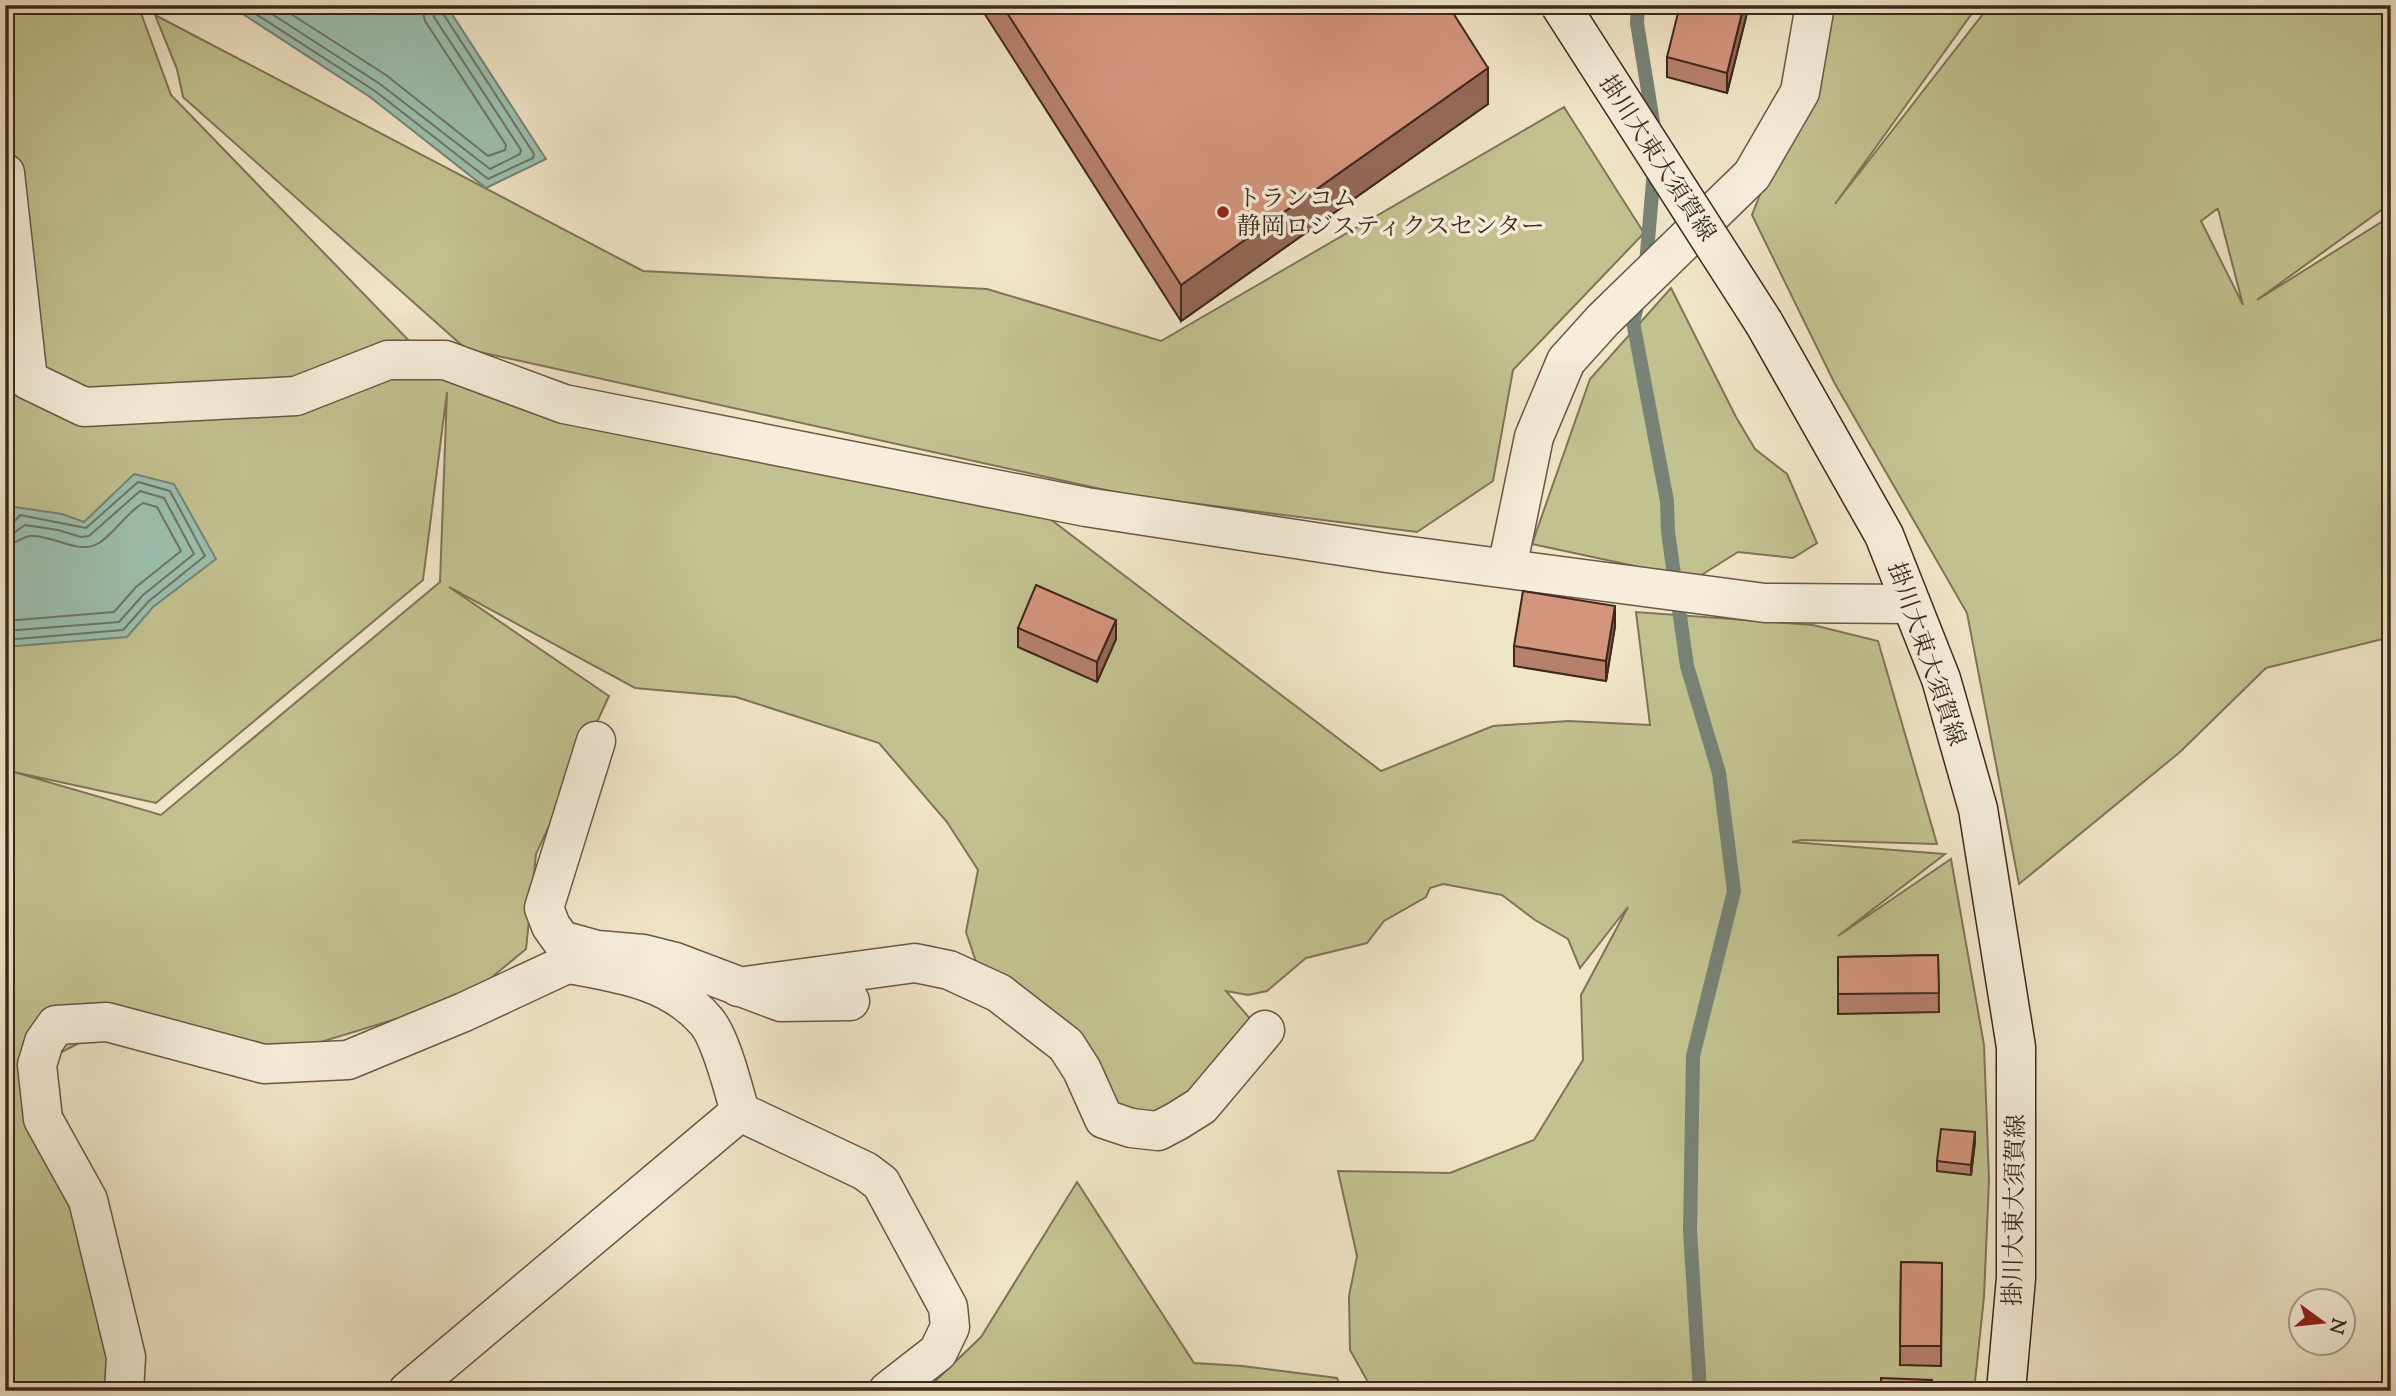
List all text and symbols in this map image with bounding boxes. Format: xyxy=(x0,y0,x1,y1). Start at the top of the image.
street label: 掛川大東大須賀線 xyxy=(1590,69,1723,249)
place label: トランコム 静岡ロジスティクスセンター xyxy=(1237,183,1545,245)
marker: トランコム 静岡ロジスティクスセンター xyxy=(1215,204,1231,220)
street label: 掛川大東大須賀線 xyxy=(1878,558,1972,751)
street label: 掛川大東大須賀線 xyxy=(1997,1114,2035,1306)
north arrow xyxy=(2288,1288,2358,1358)
text: N xyxy=(2321,1315,2351,1337)

